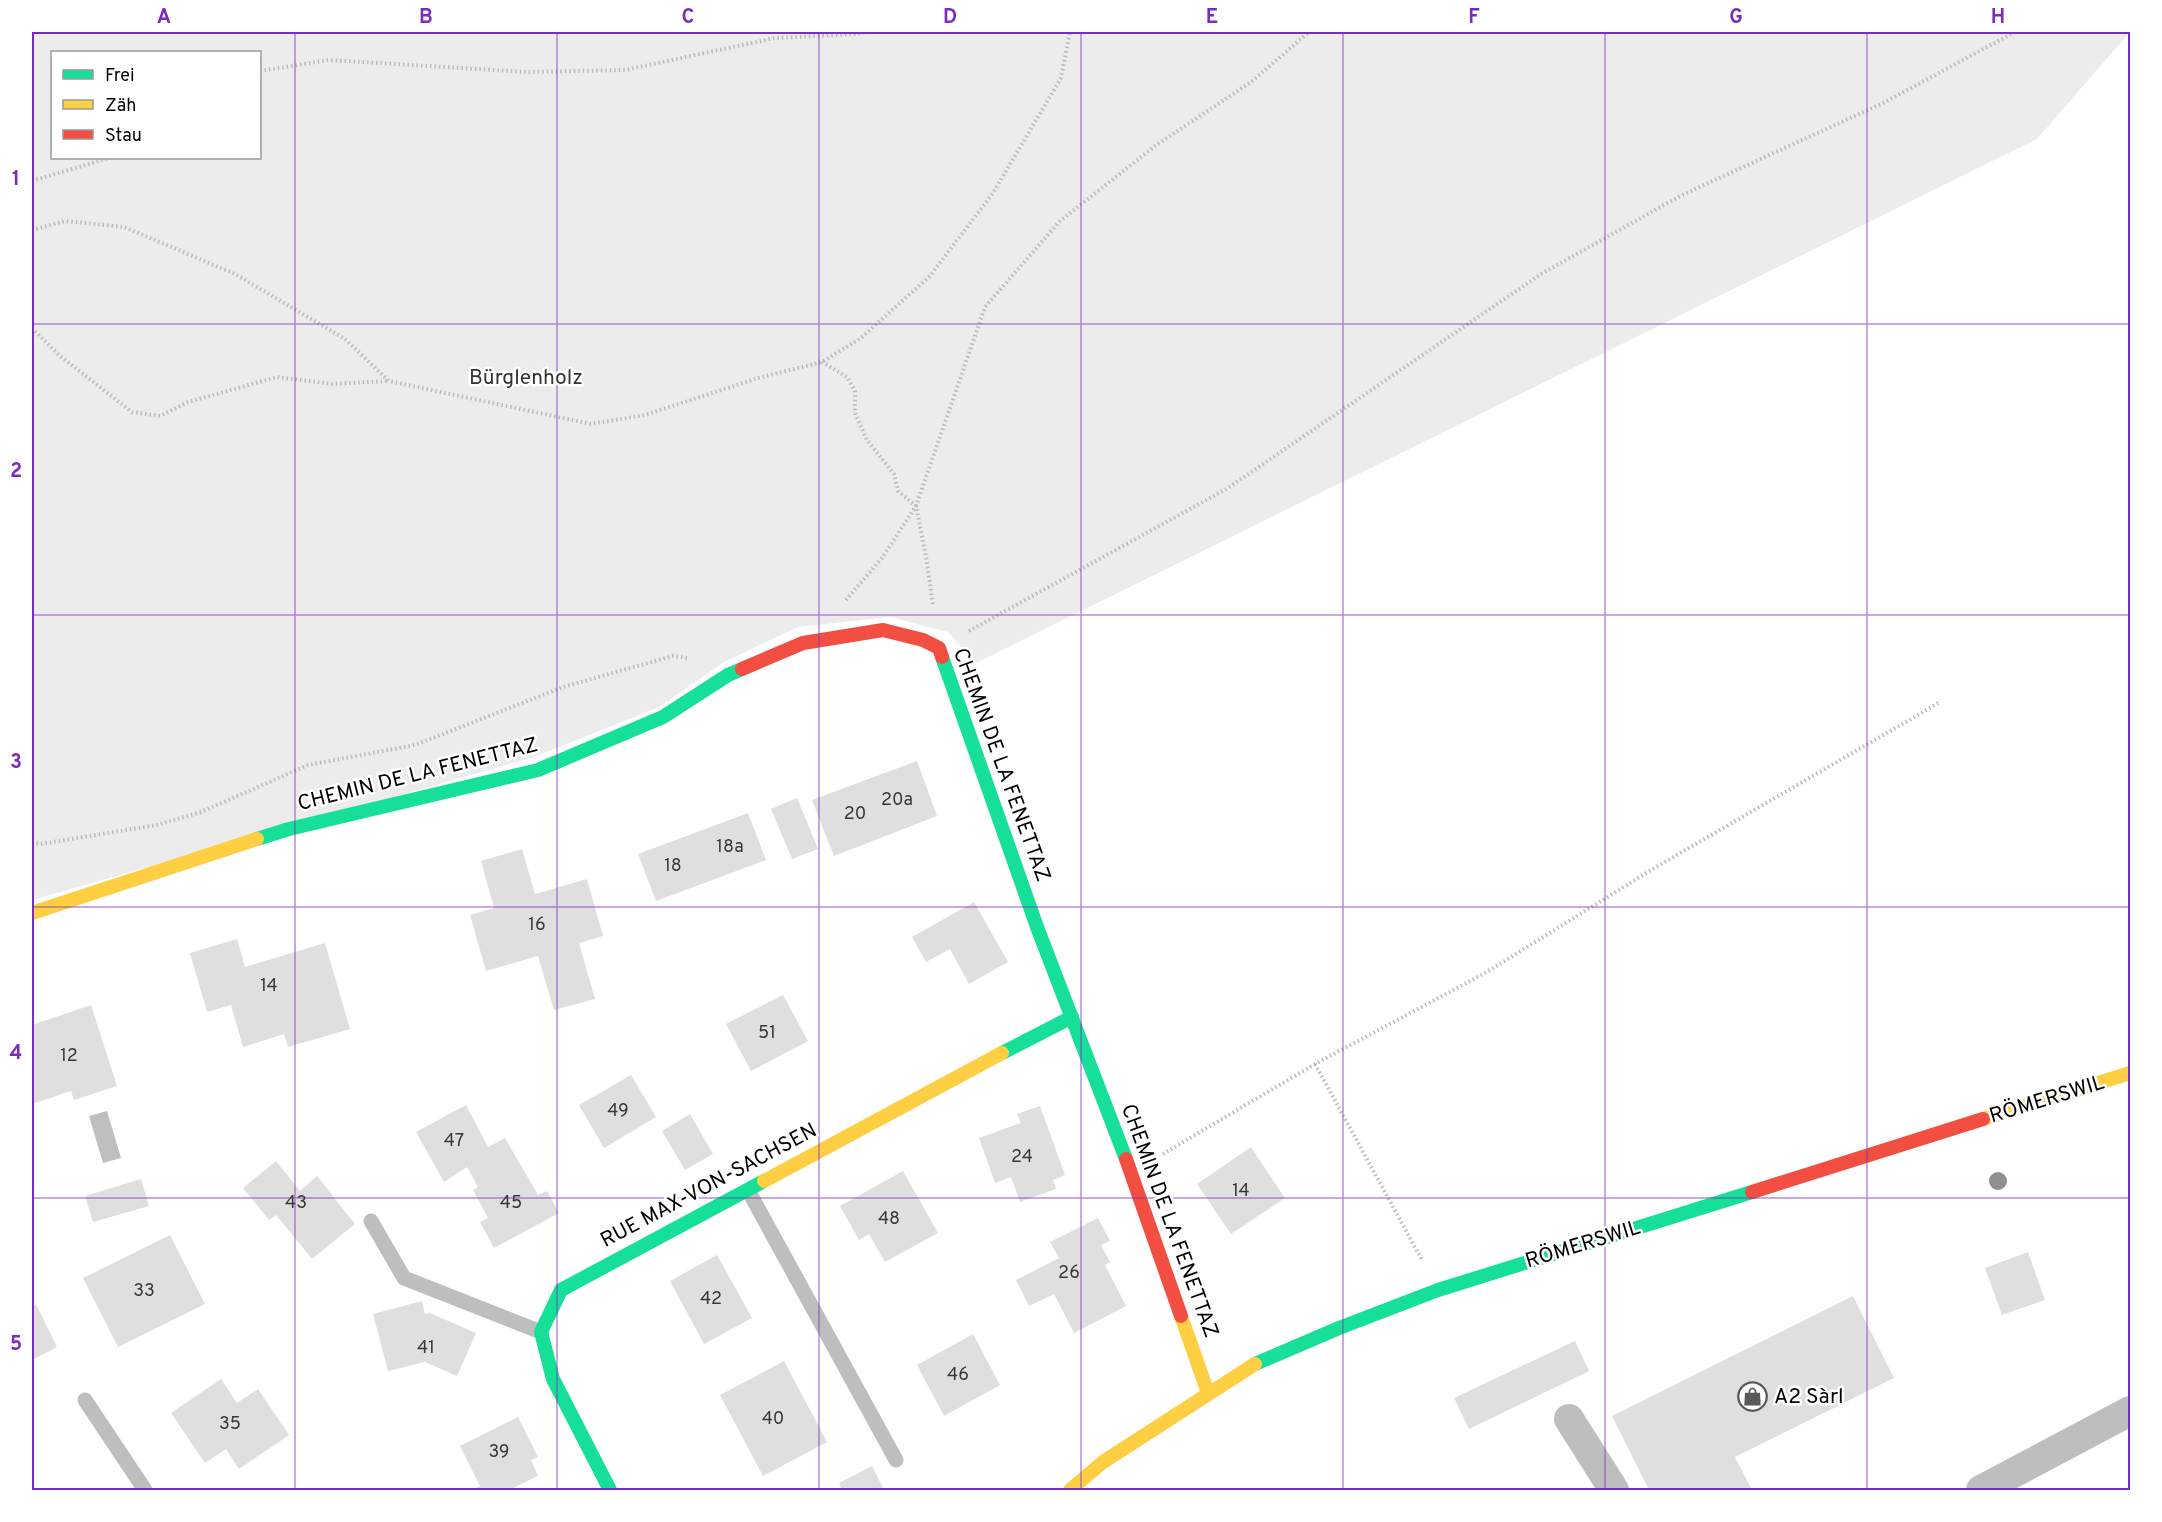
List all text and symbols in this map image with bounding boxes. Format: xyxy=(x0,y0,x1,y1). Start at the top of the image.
text: A xyxy=(157,5,171,31)
text: B xyxy=(419,5,433,31)
text: C xyxy=(682,5,694,31)
text: D xyxy=(943,5,957,31)
text: E xyxy=(1206,5,1218,31)
text: F xyxy=(1468,5,1480,31)
text: G xyxy=(1729,5,1743,31)
text: H xyxy=(1991,5,2005,31)
legend xyxy=(51,51,261,159)
text: Frei xyxy=(105,65,135,88)
text: Zäh xyxy=(105,95,136,118)
text: Stau xyxy=(105,125,142,148)
text: 1 xyxy=(12,167,20,193)
park label: Bürglenholz xyxy=(469,365,583,392)
text: 2 xyxy=(10,459,22,485)
street label: CHEMIN DE LA FENETTAZ xyxy=(946,644,1056,886)
street label: CHEMIN DE LA FENETTAZ xyxy=(295,732,541,818)
text: 3 xyxy=(10,750,22,776)
house number: 20a xyxy=(881,789,913,812)
house number: 20 xyxy=(844,803,866,826)
house number: 18a xyxy=(716,836,744,859)
house number: 18 xyxy=(664,855,682,878)
house number: 16 xyxy=(528,914,546,937)
house number: 14 xyxy=(260,975,278,998)
house number: 51 xyxy=(758,1022,776,1045)
text: 4 xyxy=(10,1041,22,1067)
house number: 12 xyxy=(60,1045,78,1068)
street label: RÖMERSWIL xyxy=(1986,1070,2108,1130)
house number: 49 xyxy=(607,1100,629,1123)
street label: CHEMIN DE LA FENETTAZ xyxy=(1114,1100,1224,1342)
street label: RUE MAX-VON-SACHSEN xyxy=(596,1117,822,1255)
house number: 47 xyxy=(444,1130,464,1153)
house number: 24 xyxy=(1011,1146,1033,1169)
house number: 14 xyxy=(1232,1180,1250,1203)
house number: 43 xyxy=(285,1192,307,1215)
house number: 45 xyxy=(500,1192,522,1215)
house number: 48 xyxy=(878,1208,900,1231)
street label: RÖMERSWIL xyxy=(1522,1215,1644,1275)
house number: 26 xyxy=(1058,1262,1080,1285)
house number: 33 xyxy=(133,1280,155,1303)
house number: 42 xyxy=(700,1288,722,1311)
text: 5 xyxy=(10,1332,22,1358)
house number: 41 xyxy=(417,1337,435,1360)
house number: 46 xyxy=(947,1364,969,1387)
shop icon: A2 Sàrl xyxy=(1737,1381,1769,1413)
place label: A2 Sàrl xyxy=(1774,1384,1844,1411)
house number: 40 xyxy=(762,1408,784,1431)
house number: 35 xyxy=(219,1413,241,1436)
house number: 39 xyxy=(488,1441,510,1464)

